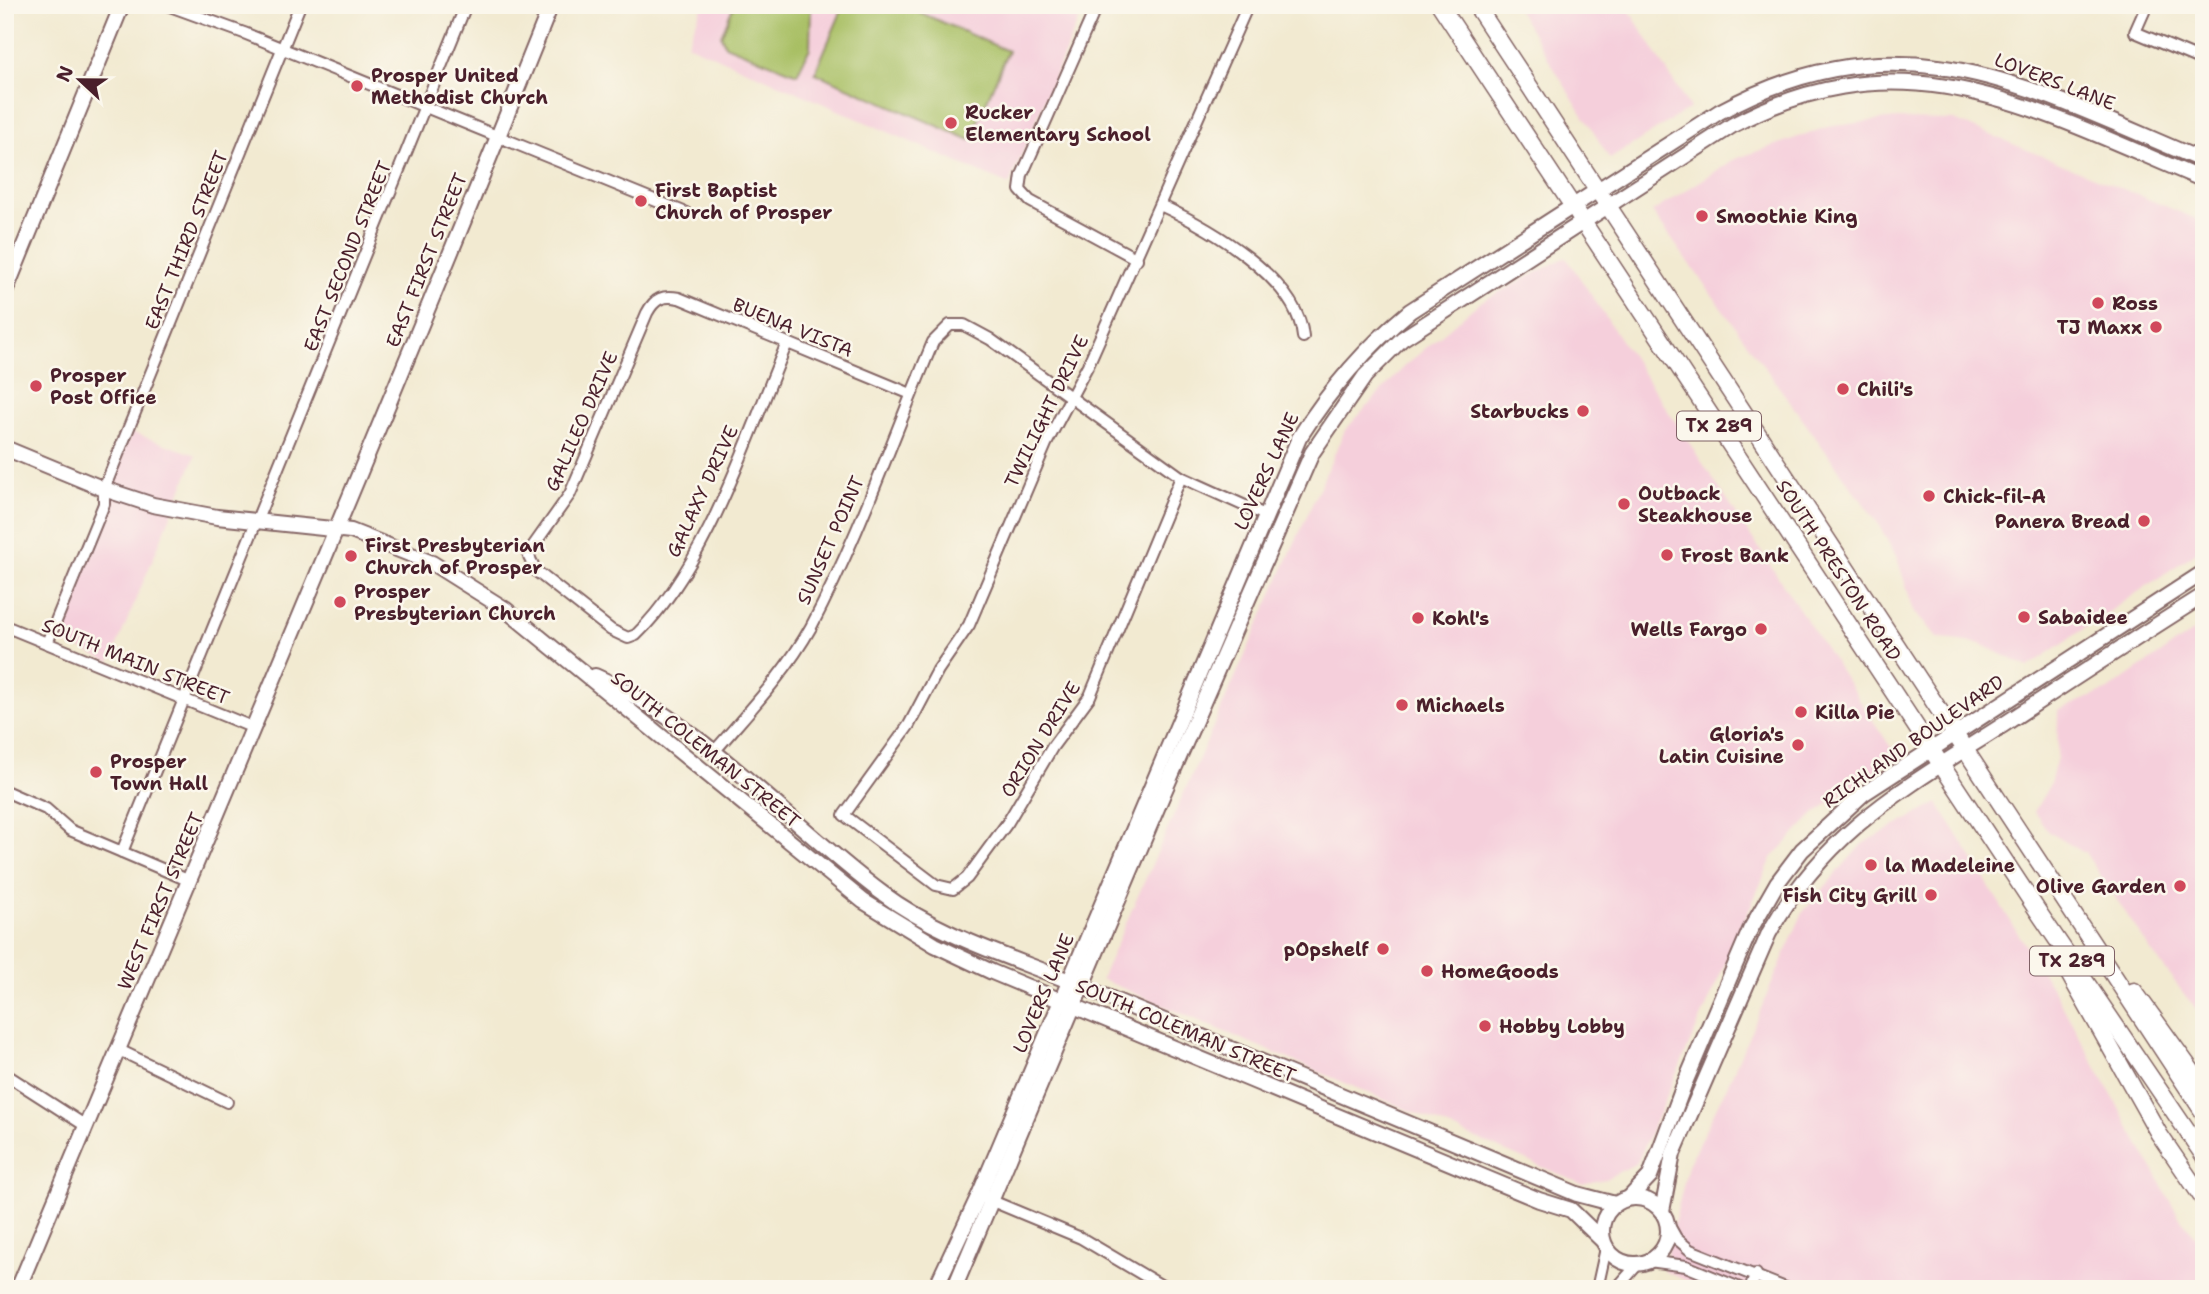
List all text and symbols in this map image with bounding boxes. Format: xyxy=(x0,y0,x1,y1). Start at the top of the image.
north arrow xyxy=(46,46,116,116)
street label: LOVERS LANE xyxy=(1991,47,2119,116)
text: N xyxy=(50,62,79,85)
place label: Prosper United Methodist Church xyxy=(371,63,548,110)
marker: Prosper United Methodist Church xyxy=(349,78,365,94)
place label: Rucker Elementary School xyxy=(965,100,1151,147)
marker: Rucker Elementary School xyxy=(943,115,959,131)
street label: EAST THIRD STREET xyxy=(139,147,234,333)
street label: EAST SECOND STREET xyxy=(298,157,397,355)
street label: EAST FIRST STREET xyxy=(380,169,473,351)
place label: First Baptist Church of Prosper xyxy=(655,178,833,225)
marker: First Baptist Church of Prosper xyxy=(633,193,649,209)
place label: Smoothie King xyxy=(1716,204,1858,229)
marker: Smoothie King xyxy=(1694,208,1710,224)
place label: Ross xyxy=(2112,291,2158,316)
street label: BUENA VISTA xyxy=(729,292,857,363)
marker: Ross xyxy=(2090,295,2106,311)
place label: TJ Maxx xyxy=(2057,315,2142,340)
marker: TJ Maxx xyxy=(2148,319,2164,335)
street label: TWILIGHT DRIVE xyxy=(999,331,1094,492)
street label: GALILEO DRIVE xyxy=(539,347,624,495)
place label: Prosper Post Office xyxy=(50,363,157,410)
place label: Chili's xyxy=(1857,377,1913,402)
marker: Prosper Post Office xyxy=(28,378,44,394)
marker: Chili's xyxy=(1835,381,1851,397)
place label: Starbucks xyxy=(1470,399,1569,424)
marker: Starbucks xyxy=(1575,403,1591,419)
street label: LOVERS LANE xyxy=(1228,408,1305,534)
road number: TX 289 xyxy=(1677,412,1761,440)
street label: GALAXY DRIVE xyxy=(661,421,744,561)
street label: SUNSET POINT xyxy=(791,472,870,608)
street label: SOUTH PRESTON ROAD xyxy=(1771,475,1907,666)
place label: Outback Steakhouse xyxy=(1638,481,1753,528)
place label: Chick-fil-A xyxy=(1943,484,2046,509)
marker: Chick-fil-A xyxy=(1921,488,1937,504)
marker: Outback Steakhouse xyxy=(1616,496,1632,512)
place label: Panera Bread xyxy=(1995,509,2130,534)
marker: Panera Bread xyxy=(2136,513,2152,529)
place label: First Presbyterian Church of Prosper xyxy=(365,533,545,580)
place label: Frost Bank xyxy=(1681,543,1789,568)
marker: Frost Bank xyxy=(1659,547,1675,563)
marker: First Presbyterian Church of Prosper xyxy=(343,548,359,564)
place label: Prosper Presbyterian Church xyxy=(354,579,556,626)
marker: Prosper Presbyterian Church xyxy=(332,594,348,610)
place label: Sabaidee xyxy=(2038,605,2128,630)
place label: Kohl's xyxy=(1432,606,1489,631)
marker: Sabaidee xyxy=(2016,609,2032,625)
marker: Kohl's xyxy=(1410,610,1426,626)
street label: SOUTH MAIN STREET xyxy=(38,612,234,711)
place label: Wells Fargo xyxy=(1630,617,1747,642)
marker: Wells Fargo xyxy=(1753,621,1769,637)
street label: SOUTH COLEMAN STREET xyxy=(606,665,806,834)
street label: RICHLAND BOULEVARD xyxy=(1818,669,2009,814)
street label: ORION DRIVE xyxy=(995,676,1086,802)
place label: Michaels xyxy=(1416,693,1505,718)
marker: Michaels xyxy=(1394,697,1410,713)
place label: Killa Pie xyxy=(1815,700,1895,725)
marker: Killa Pie xyxy=(1793,704,1809,720)
place label: Gloria's Latin Cuisine xyxy=(1659,722,1784,769)
marker: Gloria's Latin Cuisine xyxy=(1790,737,1806,753)
place label: Prosper Town Hall xyxy=(110,749,208,796)
marker: Prosper Town Hall xyxy=(88,764,104,780)
street label: WEST FIRST STREET xyxy=(112,808,209,994)
place label: la Madeleine xyxy=(1885,853,2015,878)
marker: la Madeleine xyxy=(1863,857,1879,873)
place label: Olive Garden xyxy=(2036,874,2166,899)
marker: Olive Garden xyxy=(2172,878,2188,894)
place label: Fish City Grill xyxy=(1782,883,1917,908)
marker: Fish City Grill xyxy=(1923,887,1939,903)
street label: LOVERS LANE xyxy=(1007,929,1080,1057)
place label: pOpshelf xyxy=(1284,937,1369,962)
marker: pOpshelf xyxy=(1375,941,1391,957)
road number: TX 289 xyxy=(2030,946,2114,976)
place label: HomeGoods xyxy=(1441,959,1559,984)
marker: HomeGoods xyxy=(1419,963,1435,979)
street label: SOUTH COLEMAN STREET xyxy=(1072,973,1300,1088)
place label: Hobby Lobby xyxy=(1499,1014,1625,1039)
marker: Hobby Lobby xyxy=(1477,1018,1493,1034)

